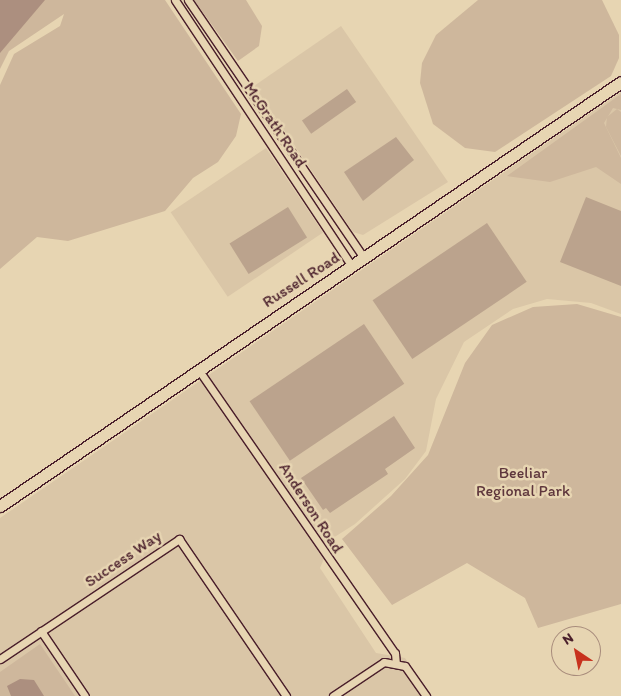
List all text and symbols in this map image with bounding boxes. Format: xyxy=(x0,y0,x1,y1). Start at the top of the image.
street label: McGrath Road xyxy=(240,79,310,171)
street label: Russell Road xyxy=(259,248,343,312)
street label: Anderson Road xyxy=(275,459,347,557)
park label: Beeliar Regional Park xyxy=(476,463,570,501)
street label: Success Way xyxy=(82,527,164,591)
north arrow xyxy=(551,626,601,676)
text: N xyxy=(559,629,577,649)

